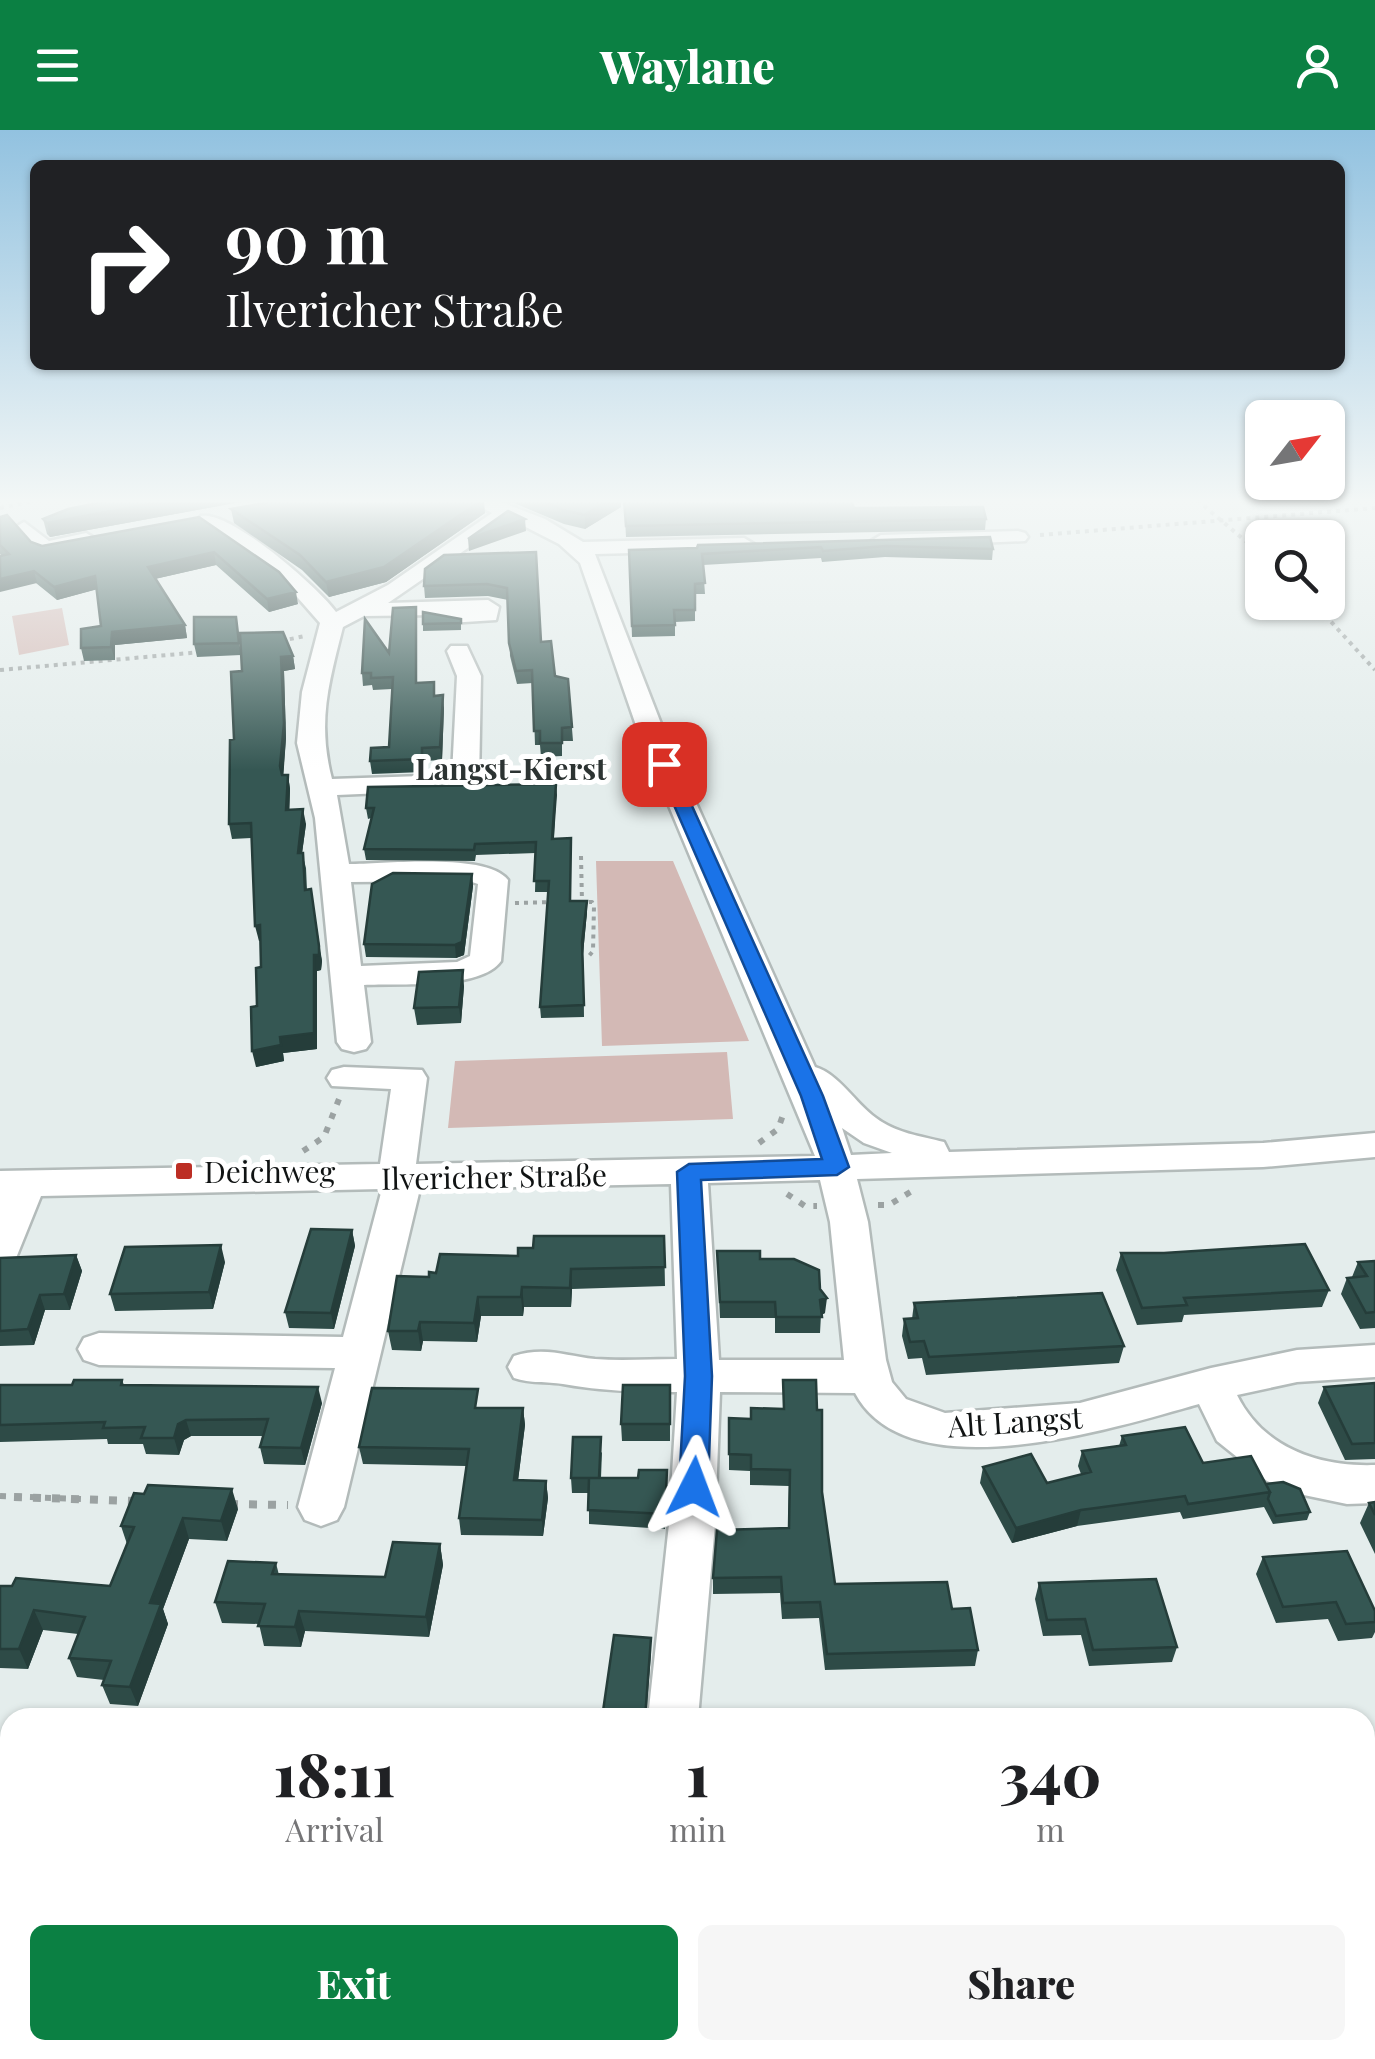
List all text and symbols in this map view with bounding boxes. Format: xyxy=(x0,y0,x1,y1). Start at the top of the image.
text: Waylane xyxy=(600,35,775,95)
icon: menu xyxy=(30,38,85,93)
icon: person xyxy=(1290,38,1345,93)
text: 90 m xyxy=(225,188,389,282)
icon: right xyxy=(60,200,190,330)
text: Ilvericher Straße xyxy=(225,278,564,338)
north arrow xyxy=(1245,400,1345,500)
map controls xyxy=(1245,400,1345,620)
button: search xyxy=(1245,520,1345,620)
pin xyxy=(622,722,707,807)
icon: arrive xyxy=(637,737,692,792)
district label: Langst-Kierst xyxy=(415,748,607,788)
place label: Deichweg xyxy=(204,1151,336,1191)
street label: Ilvericher Straße xyxy=(381,1154,607,1198)
marker: Deichweg xyxy=(173,1160,195,1182)
street label: Alt Langst xyxy=(945,1396,1084,1446)
position arrow xyxy=(642,1435,746,1539)
text: 18:11 xyxy=(273,1732,396,1812)
text: 1 xyxy=(686,1732,709,1812)
text: 340 xyxy=(1000,1732,1101,1812)
text: Arrival xyxy=(285,1807,384,1850)
text: min xyxy=(669,1807,726,1850)
text: m xyxy=(1036,1807,1065,1850)
button: Exit xyxy=(30,1925,678,2040)
button: Share xyxy=(698,1925,1345,2040)

